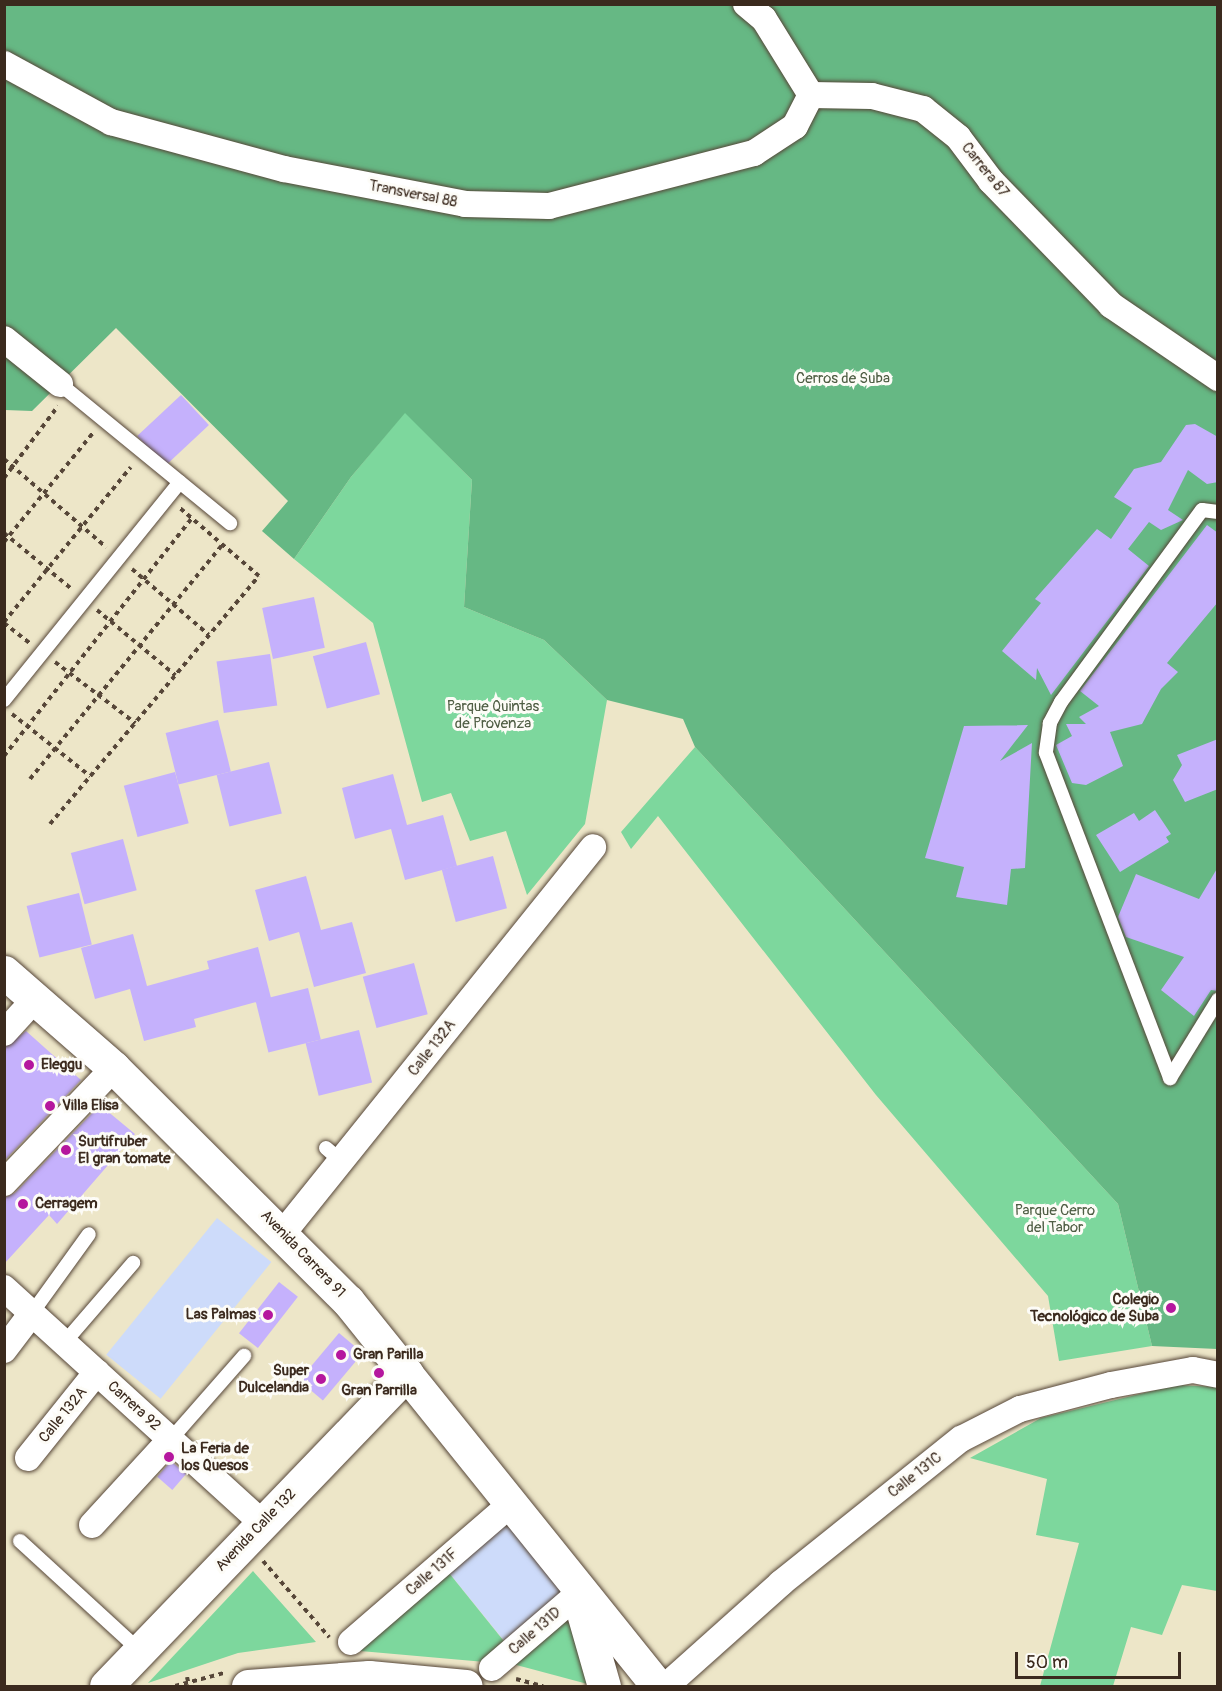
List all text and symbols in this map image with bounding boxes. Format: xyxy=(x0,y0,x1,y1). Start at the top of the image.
street label: Carrera 87 xyxy=(958,139,1012,201)
street label: Transversal 88 xyxy=(367,177,459,211)
park label: Cerros de Suba xyxy=(796,370,890,388)
park label: Parque Quintas de Provenza xyxy=(447,697,539,732)
street label: Calle 132A xyxy=(404,1016,460,1080)
place label: Eleggu xyxy=(41,1056,82,1074)
marker: Eleggu xyxy=(22,1058,36,1072)
place label: Villa Elisa xyxy=(62,1097,119,1115)
marker: Villa Elisa xyxy=(43,1099,57,1113)
place label: Surtifruber El gran tomate xyxy=(78,1132,171,1167)
marker: Surtifruber El gran tomate xyxy=(59,1143,73,1157)
place label: Cerragem xyxy=(35,1195,97,1213)
marker: Cerragem xyxy=(16,1197,30,1211)
park label: Parque Cerro del Tabor xyxy=(1015,1201,1095,1236)
street label: Avenida Carrera 91 xyxy=(257,1207,349,1301)
place label: Colegio Tecnológico de Suba xyxy=(1030,1290,1159,1325)
marker: Colegio Tecnológico de Suba xyxy=(1164,1301,1178,1315)
place label: Las Palmas xyxy=(185,1306,256,1324)
marker: Las Palmas xyxy=(261,1308,275,1322)
place label: Gran Parilla xyxy=(353,1346,423,1364)
marker: Gran Parilla xyxy=(334,1348,348,1362)
place label: Super Dulcelandia xyxy=(238,1361,309,1396)
marker: Gran Parrilla xyxy=(372,1366,386,1380)
marker: Super Dulcelandia xyxy=(314,1372,328,1386)
street label: Carrera 92 xyxy=(104,1377,164,1435)
place label: Gran Parrilla xyxy=(341,1382,417,1400)
street label: Calle 132A xyxy=(35,1384,91,1446)
place label: La Feria de los Quesos xyxy=(181,1439,249,1474)
street label: Calle 131C xyxy=(884,1448,946,1502)
marker: La Feria de los Quesos xyxy=(162,1450,176,1464)
street label: Avenida Calle 132 xyxy=(212,1485,300,1575)
street label: Calle 131F xyxy=(402,1544,462,1600)
street label: Calle 131D xyxy=(505,1603,565,1659)
scale bar xyxy=(1018,1640,1184,1678)
text: 50 m xyxy=(1026,1651,1068,1674)

